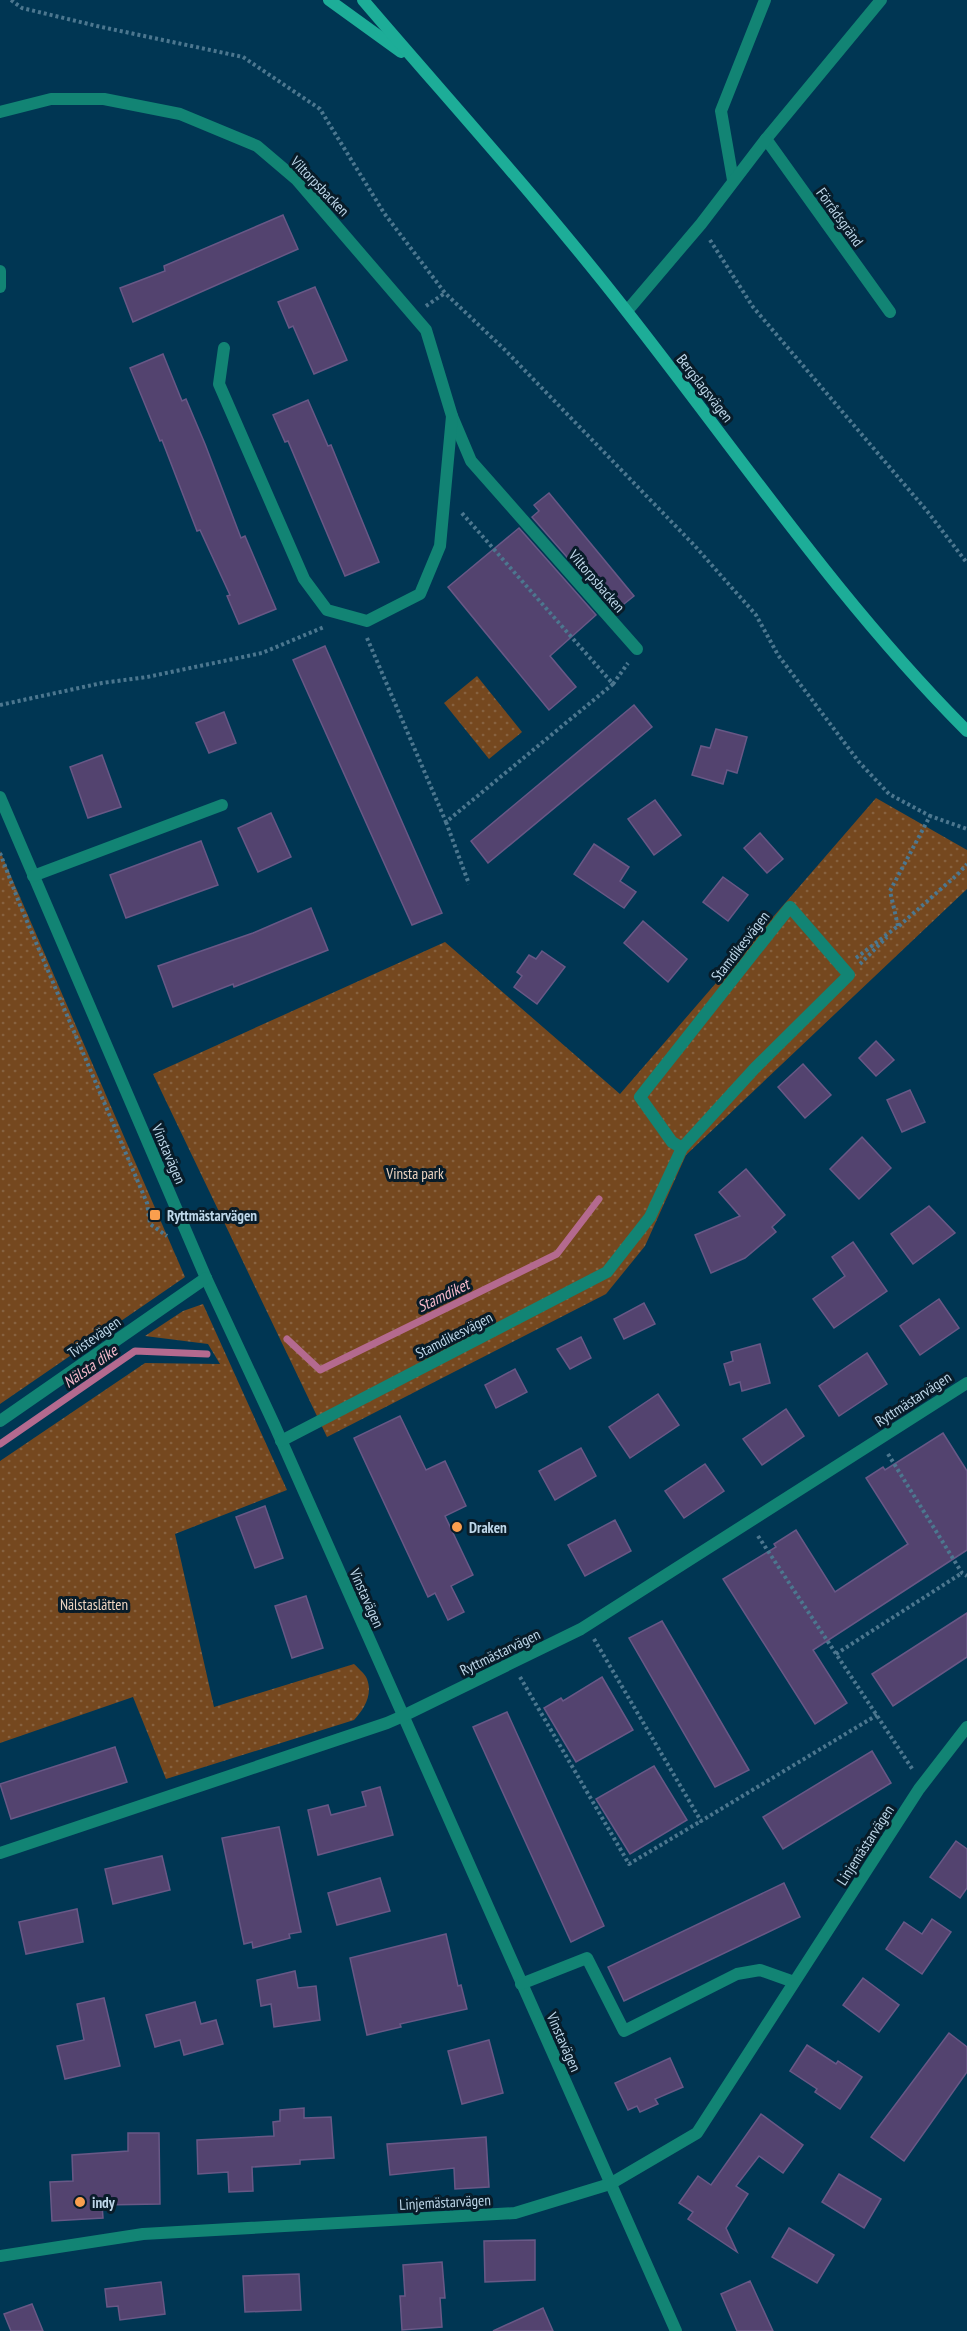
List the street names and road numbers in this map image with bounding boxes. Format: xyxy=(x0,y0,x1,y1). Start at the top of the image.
street label: Viltorpsbacken xyxy=(286,151,353,220)
street label: Förrådsgränd xyxy=(812,184,868,250)
street label: Bergslagsvägen xyxy=(673,350,737,426)
street label: Viltorpsbacken xyxy=(564,545,629,616)
street label: Stamdikesvägen xyxy=(707,907,773,985)
street label: Vinstavägen xyxy=(148,1120,190,1187)
street label: Stamdikesvägen xyxy=(412,1307,496,1363)
street label: Tvistevägen xyxy=(64,1312,124,1362)
street label: Ryttmästarvägen xyxy=(871,1367,955,1431)
street label: Vinstavägen xyxy=(345,1564,389,1631)
street label: Ryttmästarvägen xyxy=(457,1624,543,1680)
street label: Linjemästarvägen xyxy=(832,1801,898,1889)
street label: Vinstavägen xyxy=(542,2008,586,2075)
street label: Linjemästarvägen xyxy=(399,2190,491,2214)

